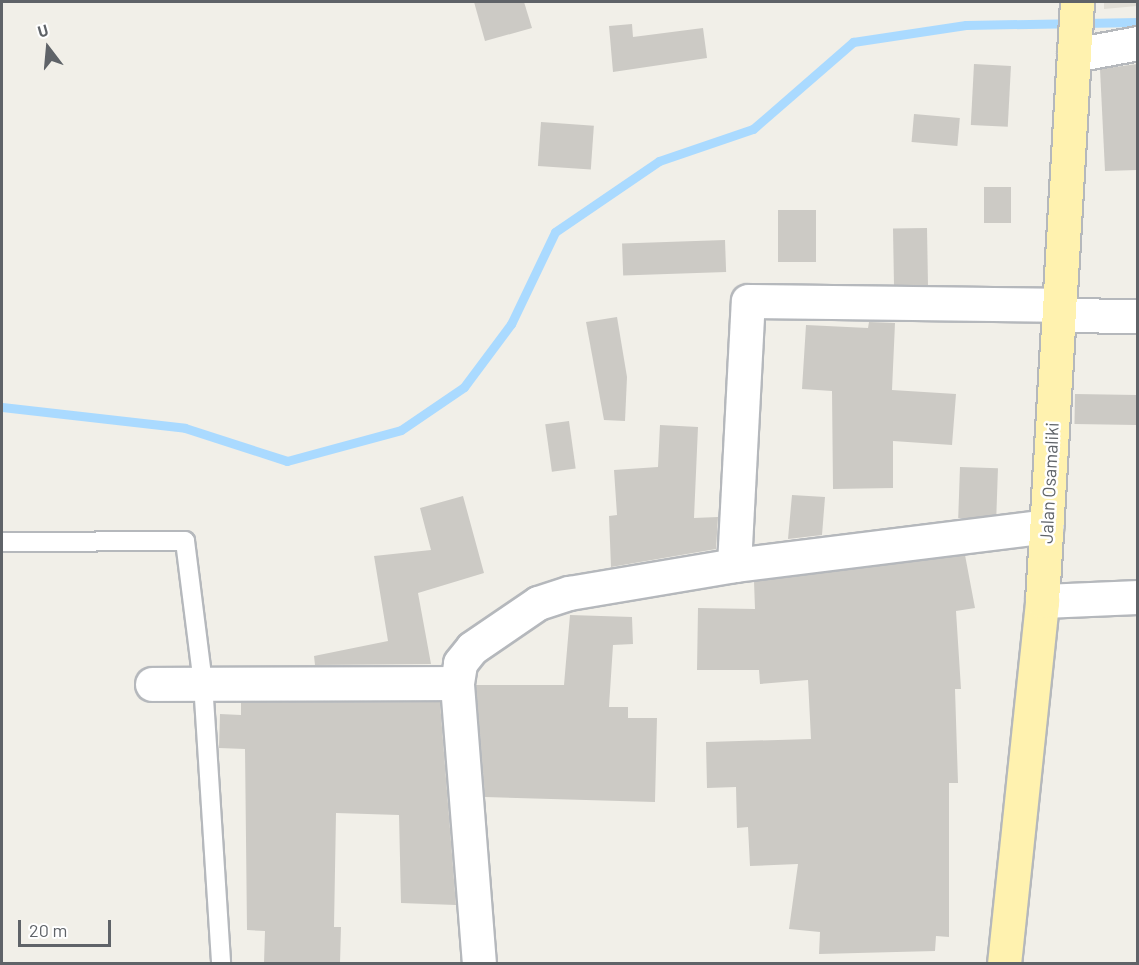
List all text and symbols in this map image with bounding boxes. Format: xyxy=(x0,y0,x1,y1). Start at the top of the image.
north arrow xyxy=(18,18,78,78)
text: U xyxy=(35,20,50,41)
street label: Jalan Osamaliki xyxy=(1035,422,1063,544)
scale bar xyxy=(21,908,114,946)
text: 20 m xyxy=(29,919,67,941)

